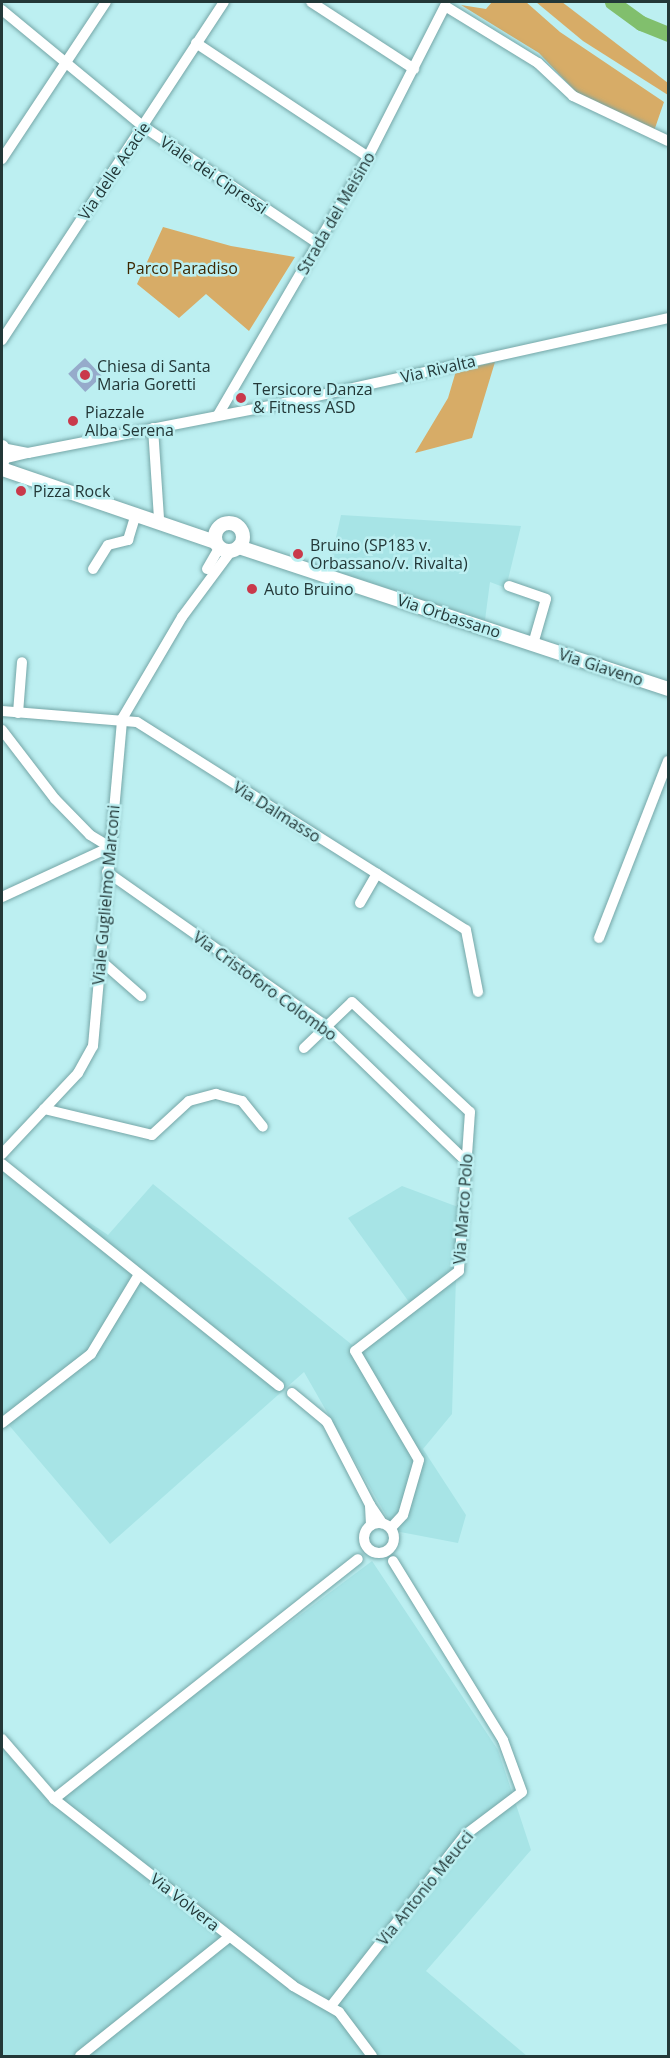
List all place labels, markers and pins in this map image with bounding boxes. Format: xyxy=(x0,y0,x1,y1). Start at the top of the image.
place label: Chiesa di Santa Maria Goretti xyxy=(97,356,211,394)
marker: Chiesa di Santa Maria Goretti xyxy=(78,368,92,382)
place label: Tersicore Danza & Fitness ASD xyxy=(253,379,373,417)
marker: Tersicore Danza & Fitness ASD xyxy=(234,391,248,405)
place label: Piazzale Alba Serena xyxy=(85,402,174,440)
marker: Piazzale Alba Serena xyxy=(66,414,80,428)
place label: Pizza Rock xyxy=(33,481,110,501)
marker: Pizza Rock xyxy=(14,484,28,498)
place label: Bruino (SP183 v. Orbassano/v. Rivalta) xyxy=(310,535,468,573)
marker: Bruino (SP183 v. Orbassano/v. Rivalta) xyxy=(291,547,305,561)
place label: Auto Bruino xyxy=(264,579,354,599)
marker: Auto Bruino xyxy=(245,582,259,596)

